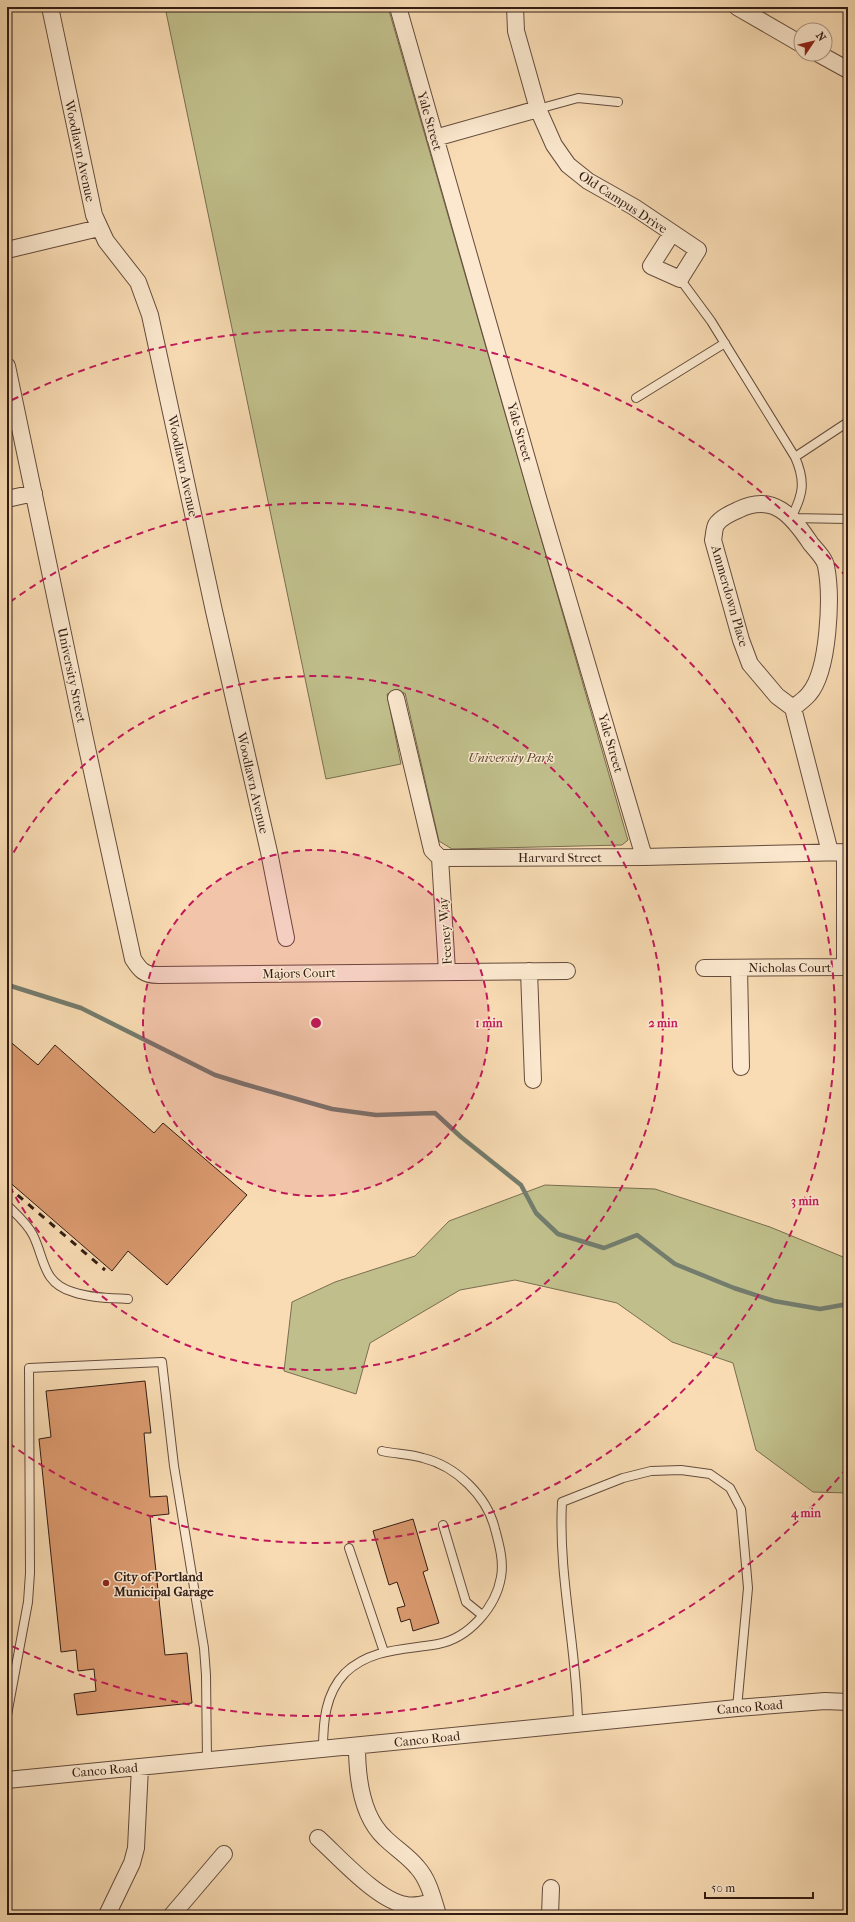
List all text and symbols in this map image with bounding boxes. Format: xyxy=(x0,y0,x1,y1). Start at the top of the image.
north arrow xyxy=(793,22,833,62)
text: N xyxy=(813,29,829,44)
street label: Yale Street xyxy=(414,89,446,153)
street label: Woodlawn Avenue xyxy=(62,98,98,204)
street label: Old Campus Drive xyxy=(576,168,671,237)
street label: Yale Street xyxy=(504,400,536,464)
street label: Woodlawn Avenue xyxy=(165,413,201,519)
street label: Ammerdown Place xyxy=(708,543,752,649)
street label: University Street xyxy=(55,626,89,724)
street label: Yale Street xyxy=(595,711,627,775)
street label: Woodlawn Avenue xyxy=(234,730,272,836)
park label: University Park xyxy=(468,750,554,765)
street label: Harvard Street xyxy=(518,850,602,865)
street label: Feeney Way xyxy=(435,896,455,965)
street label: Nicholas Court xyxy=(749,960,832,975)
street label: Majors Court xyxy=(262,965,336,981)
centre of rings xyxy=(309,1016,323,1030)
text: 1 min xyxy=(475,1016,504,1030)
text: 2 min xyxy=(648,1016,679,1030)
text: 3 min xyxy=(791,1194,820,1209)
text: 4 min xyxy=(790,1506,822,1521)
place label: City of Portland Municipal Garage xyxy=(113,1569,214,1600)
marker: City of Portland Municipal Garage xyxy=(101,1578,111,1588)
street label: Canco Road xyxy=(716,1697,785,1717)
street label: Canco Road xyxy=(393,1728,462,1750)
street label: Canco Road xyxy=(71,1760,140,1780)
scale bar xyxy=(705,1874,813,1900)
text: 50 m xyxy=(711,1881,735,1895)

